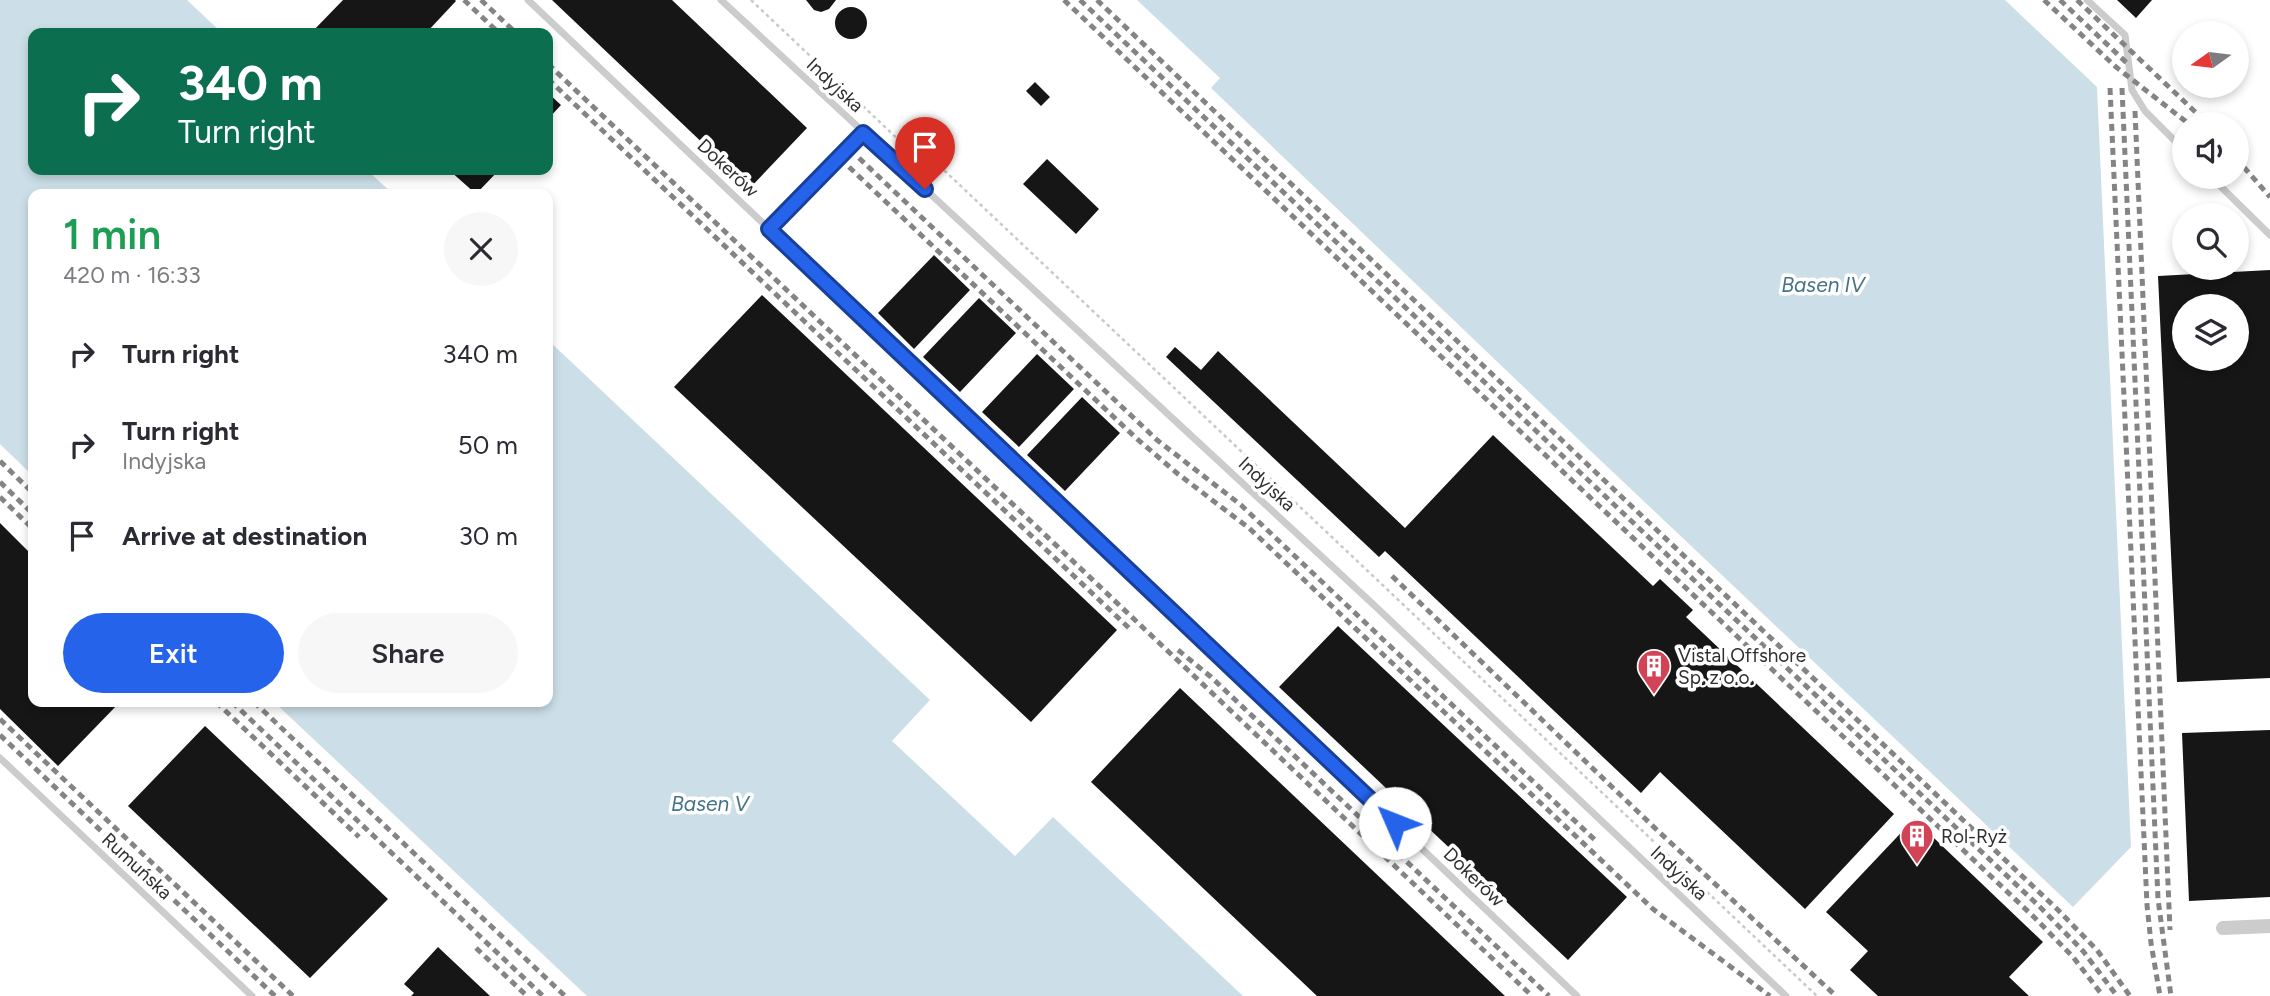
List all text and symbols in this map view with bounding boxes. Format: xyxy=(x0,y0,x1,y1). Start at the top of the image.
north arrow xyxy=(2172,21,2249,98)
map controls xyxy=(2172,21,2249,371)
text: 340 m xyxy=(178,53,322,112)
street label: Indyjska xyxy=(802,53,868,117)
icon: right xyxy=(63,56,154,147)
button: sound xyxy=(2172,112,2249,189)
text: Turn right xyxy=(178,113,316,151)
pin xyxy=(895,117,955,189)
icon: arrive xyxy=(906,128,944,166)
street label: Dokerów xyxy=(693,134,764,202)
button: search xyxy=(2172,203,2249,280)
text: 1 min xyxy=(63,209,161,260)
button: close xyxy=(444,212,518,286)
text: 420 m · 16:33 xyxy=(63,261,201,289)
water label: Basen IV xyxy=(1781,272,1866,297)
button: layers xyxy=(2172,294,2249,371)
icon: right xyxy=(63,335,101,373)
text: Turn right xyxy=(122,338,239,370)
text: 340 m xyxy=(442,338,518,370)
text: Turn right xyxy=(122,415,239,447)
icon: right xyxy=(63,426,101,464)
text: 50 m xyxy=(458,429,518,461)
text: Indyjska xyxy=(122,447,206,475)
street label: Indyjska xyxy=(1234,452,1300,516)
icon: arrive xyxy=(63,517,101,555)
text: Arrive at destination xyxy=(122,520,367,552)
text: 30 m xyxy=(459,520,518,552)
button: Exit xyxy=(63,613,284,693)
button: Share xyxy=(298,613,518,693)
place label: Vistal Offshore Sp. z o.o. xyxy=(1678,644,1806,689)
building icon: Vistal Offshore Sp. z o.o. xyxy=(1635,647,1673,696)
position arrow xyxy=(1358,786,1432,860)
water label: Basen V xyxy=(671,791,750,816)
building icon: Rol-Ryż xyxy=(1898,817,1936,866)
place label: Rol-Ryż xyxy=(1941,825,2007,848)
street label: Rumuńska xyxy=(97,828,177,904)
street label: Indyjska xyxy=(1646,841,1712,905)
street label: Dokerów xyxy=(1439,842,1509,912)

